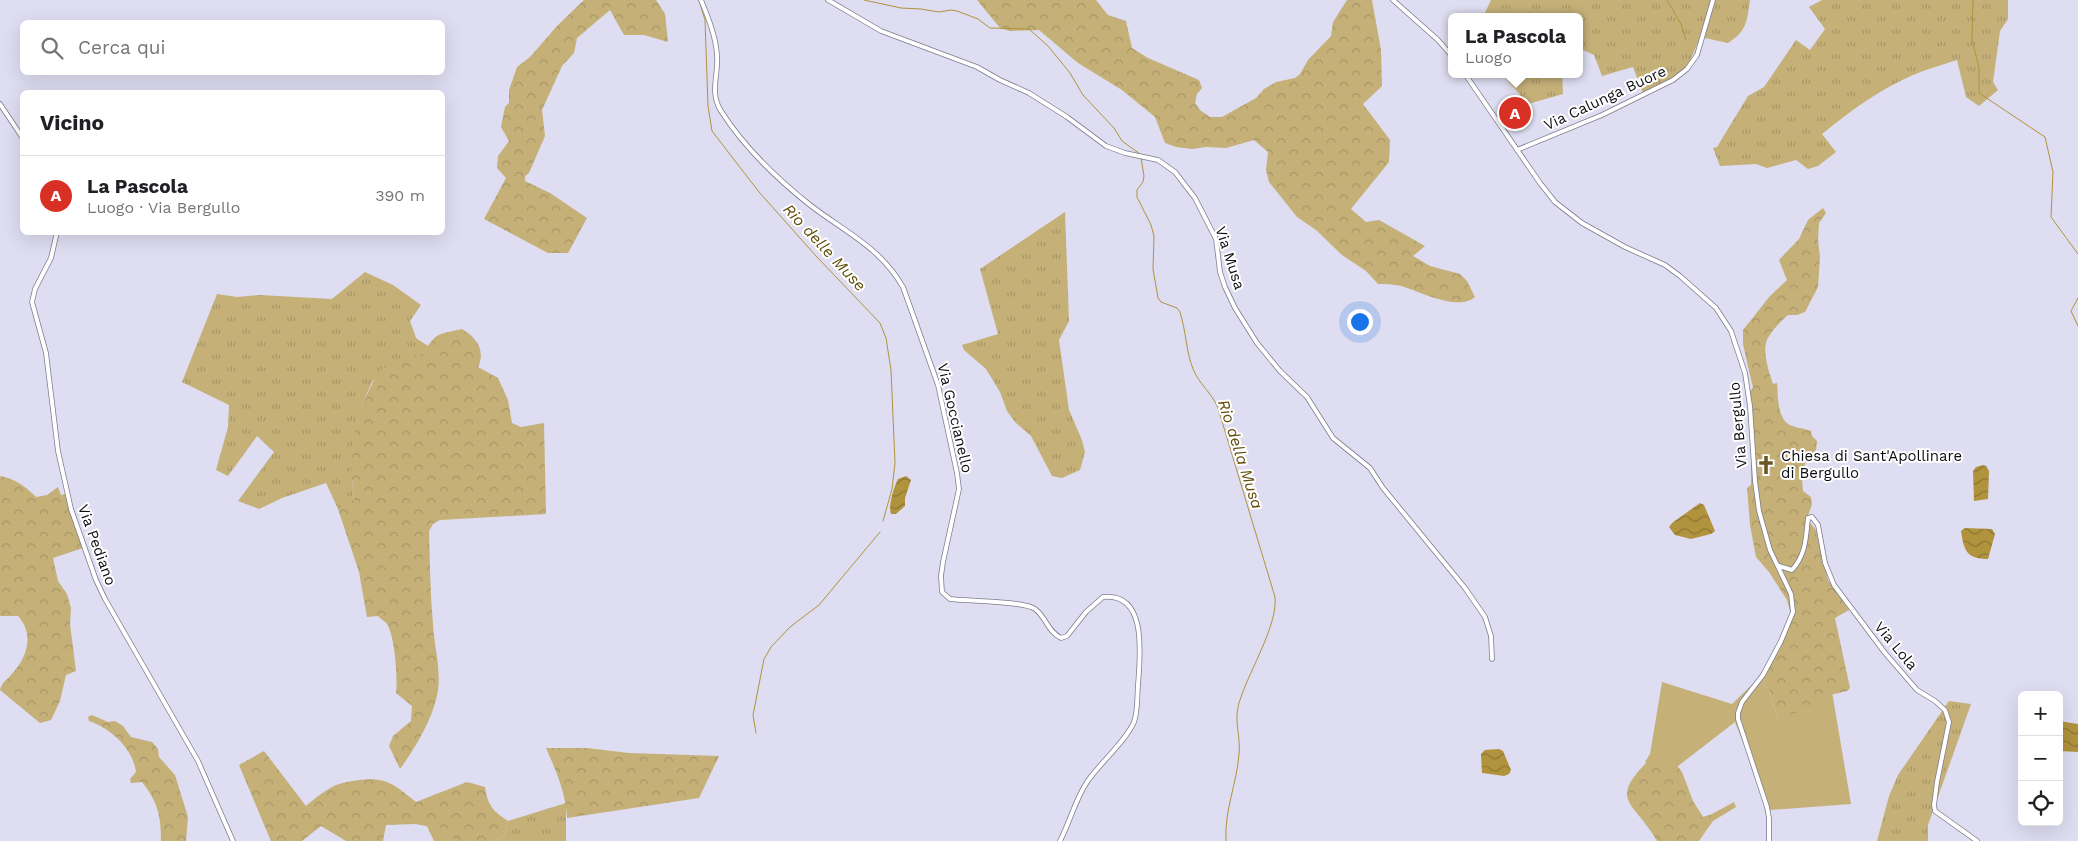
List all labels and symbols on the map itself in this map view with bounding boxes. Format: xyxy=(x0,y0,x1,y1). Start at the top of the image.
street label: Via Calunga Buore xyxy=(1541,62,1669,134)
pin: A xyxy=(1499,94,1531,132)
water label: Rio delle Muse xyxy=(779,200,870,295)
street label: Via Musa xyxy=(1211,224,1249,292)
your location xyxy=(1347,309,1373,335)
street label: Via Goccianello xyxy=(934,361,976,475)
street label: Via Bergullo xyxy=(1725,381,1751,469)
water label: Rio della Musa xyxy=(1214,397,1267,511)
place label: Chiesa di Sant'Apollinare di Bergullo xyxy=(1781,447,1962,482)
church icon: Chiesa di Sant'Apollinare di Bergullo xyxy=(1755,454,1777,476)
street label: Via Pediano xyxy=(74,502,120,588)
street label: Via Lola xyxy=(1871,618,1922,674)

